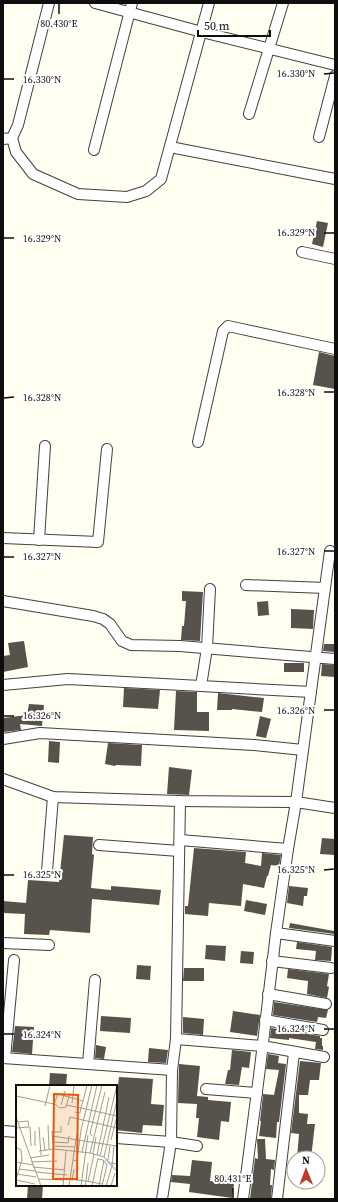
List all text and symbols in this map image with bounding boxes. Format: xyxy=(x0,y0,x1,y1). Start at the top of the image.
scale bar xyxy=(198,12,270,38)
text: 80.430°E xyxy=(40,17,78,30)
text: 50 m xyxy=(204,18,230,34)
text: 16.330°N xyxy=(277,67,315,80)
text: 16.330°N xyxy=(23,73,61,86)
text: 16.329°N xyxy=(277,226,315,239)
text: 16.329°N xyxy=(23,232,61,245)
text: 16.328°N xyxy=(277,386,315,399)
text: 16.328°N xyxy=(23,391,61,404)
text: 16.327°N xyxy=(277,545,315,558)
text: 16.327°N xyxy=(23,550,61,563)
text: 16.326°N xyxy=(277,704,315,717)
text: 16.326°N xyxy=(23,709,61,722)
text: 16.325°N xyxy=(277,863,315,876)
text: 16.325°N xyxy=(23,868,61,881)
text: 16.324°N xyxy=(277,1022,315,1035)
text: 16.324°N xyxy=(23,1028,61,1041)
inset map xyxy=(16,1085,117,1186)
north arrow xyxy=(286,1150,326,1190)
text: N xyxy=(302,1153,310,1168)
text: 80.431°E xyxy=(214,1172,252,1185)

